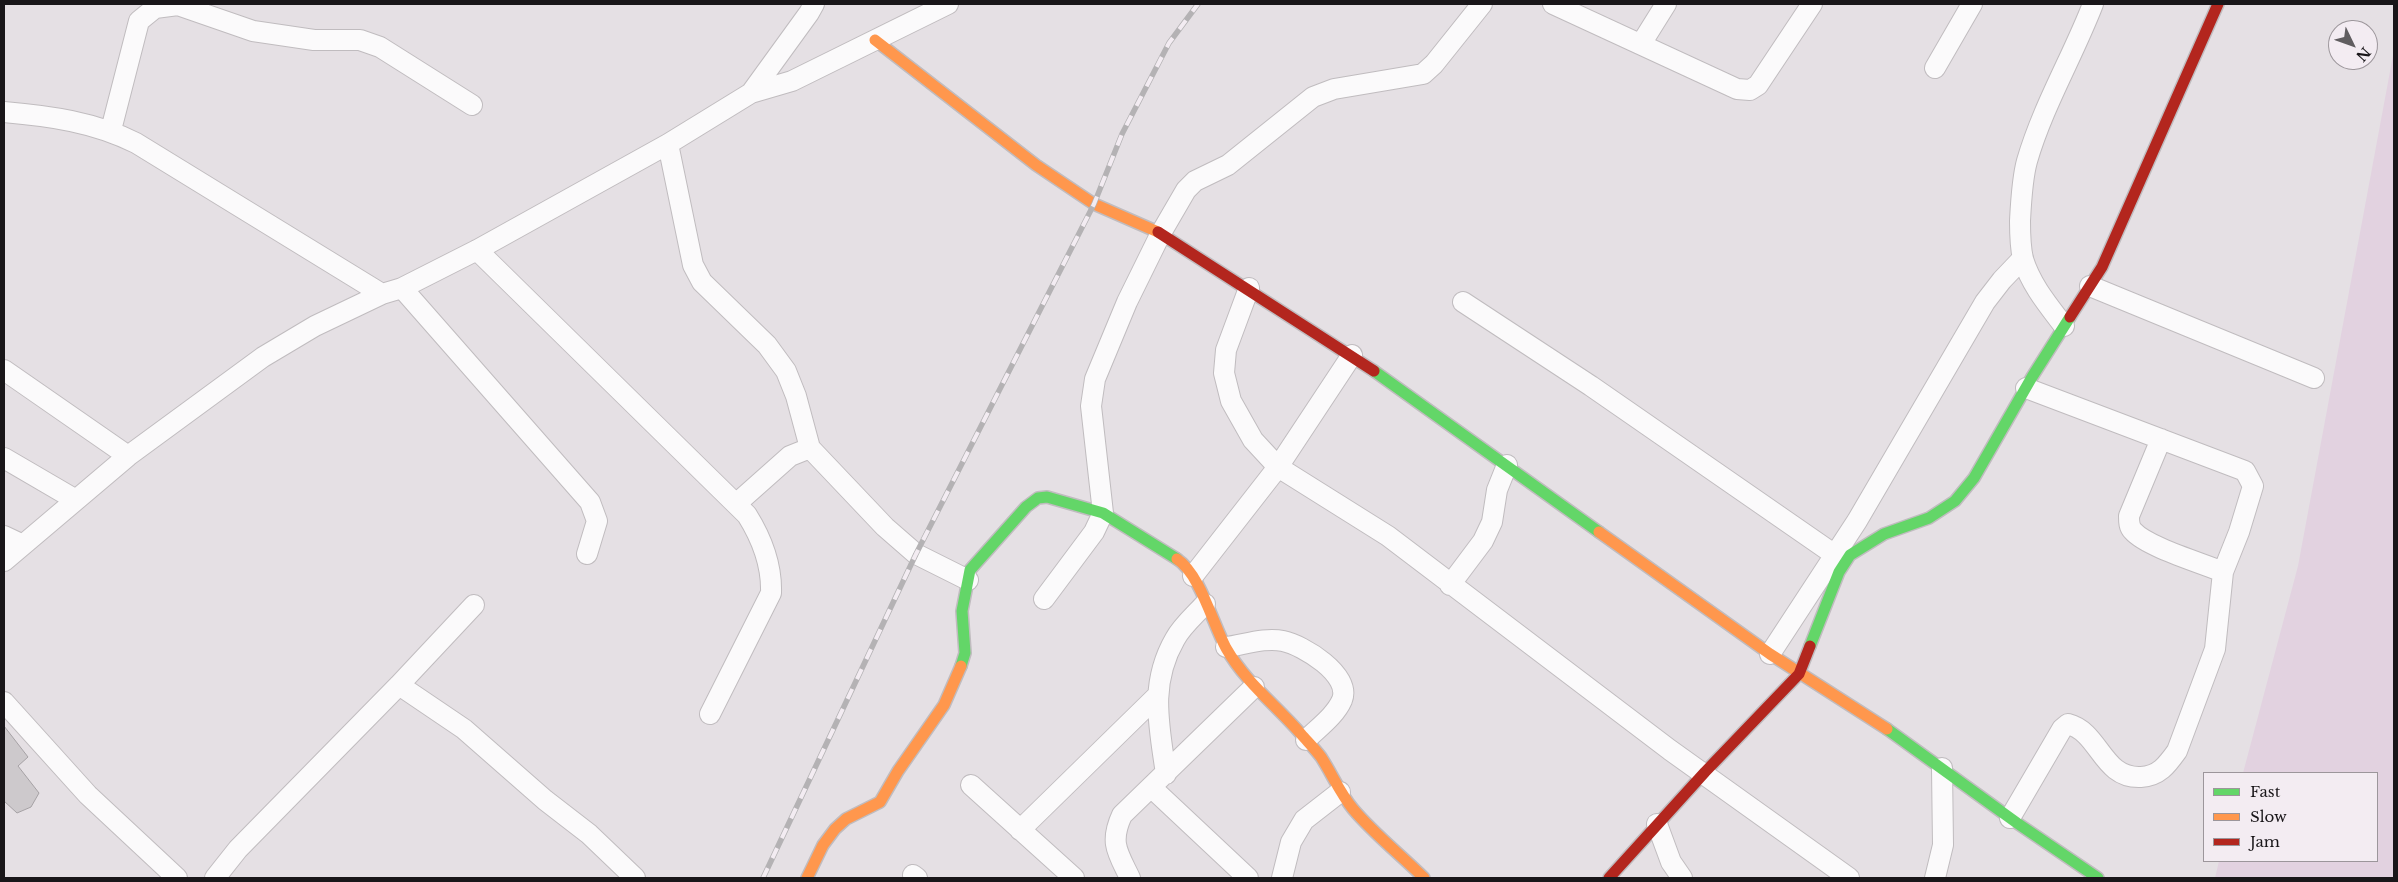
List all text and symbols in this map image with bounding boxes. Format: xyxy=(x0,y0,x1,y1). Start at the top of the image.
north arrow xyxy=(2328,20,2378,70)
text: N xyxy=(2352,43,2375,65)
legend xyxy=(2203,772,2378,862)
text: Fast xyxy=(2250,782,2280,801)
text: Slow xyxy=(2250,807,2287,826)
text: Jam xyxy=(2250,832,2280,851)

